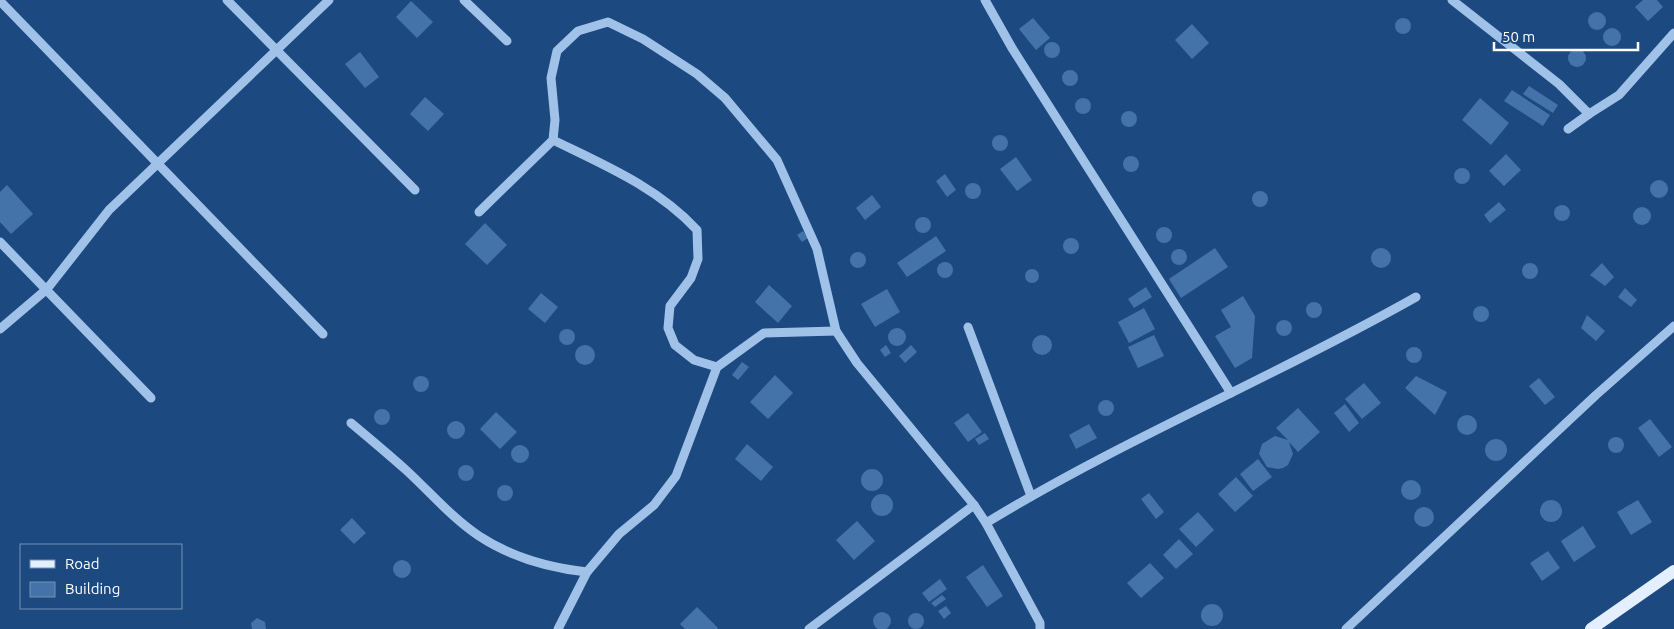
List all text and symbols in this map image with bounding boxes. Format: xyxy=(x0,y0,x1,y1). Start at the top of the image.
scale bar xyxy=(1494,20,1638,52)
text: 50 m xyxy=(1502,28,1535,45)
legend xyxy=(20,544,182,609)
text: Road xyxy=(65,555,100,572)
text: Building xyxy=(65,580,120,597)

